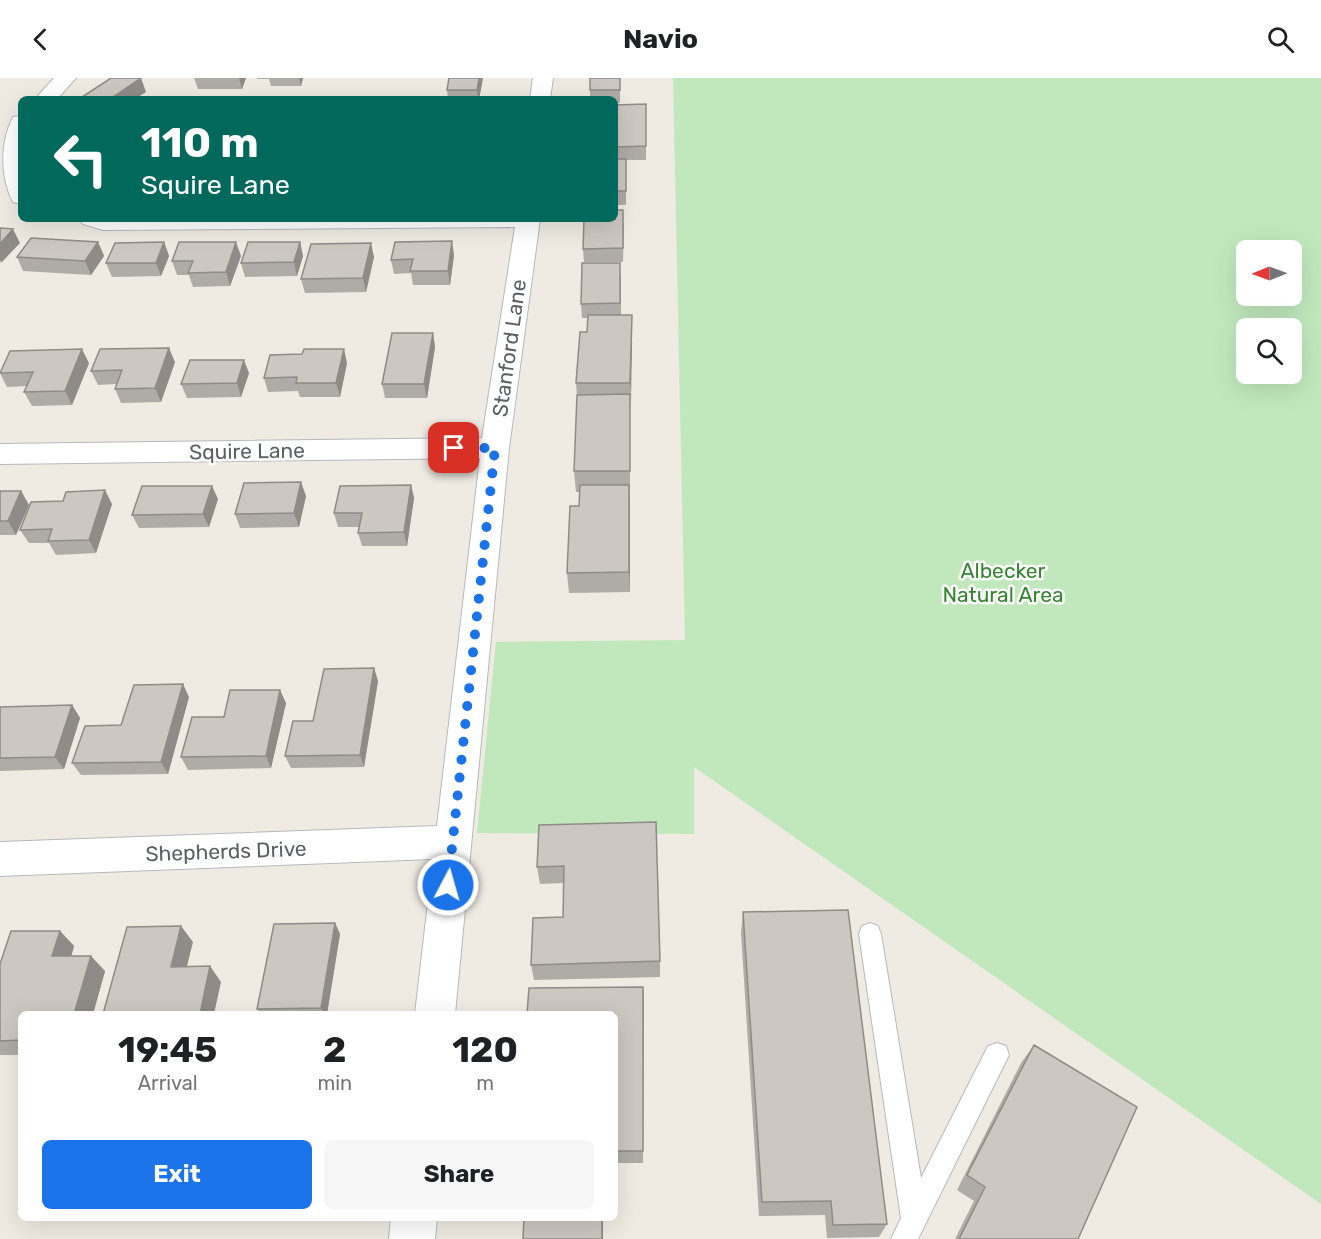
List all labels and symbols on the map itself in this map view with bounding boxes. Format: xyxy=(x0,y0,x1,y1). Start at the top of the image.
north arrow xyxy=(1236,240,1302,306)
street label: Stanford Lane xyxy=(487,278,531,418)
pin xyxy=(428,422,479,473)
street label: Squire Lane xyxy=(189,437,305,465)
park label: Albecker Natural Area xyxy=(942,558,1064,607)
street label: Shepherds Drive xyxy=(145,836,307,866)
position arrow xyxy=(416,853,480,917)

